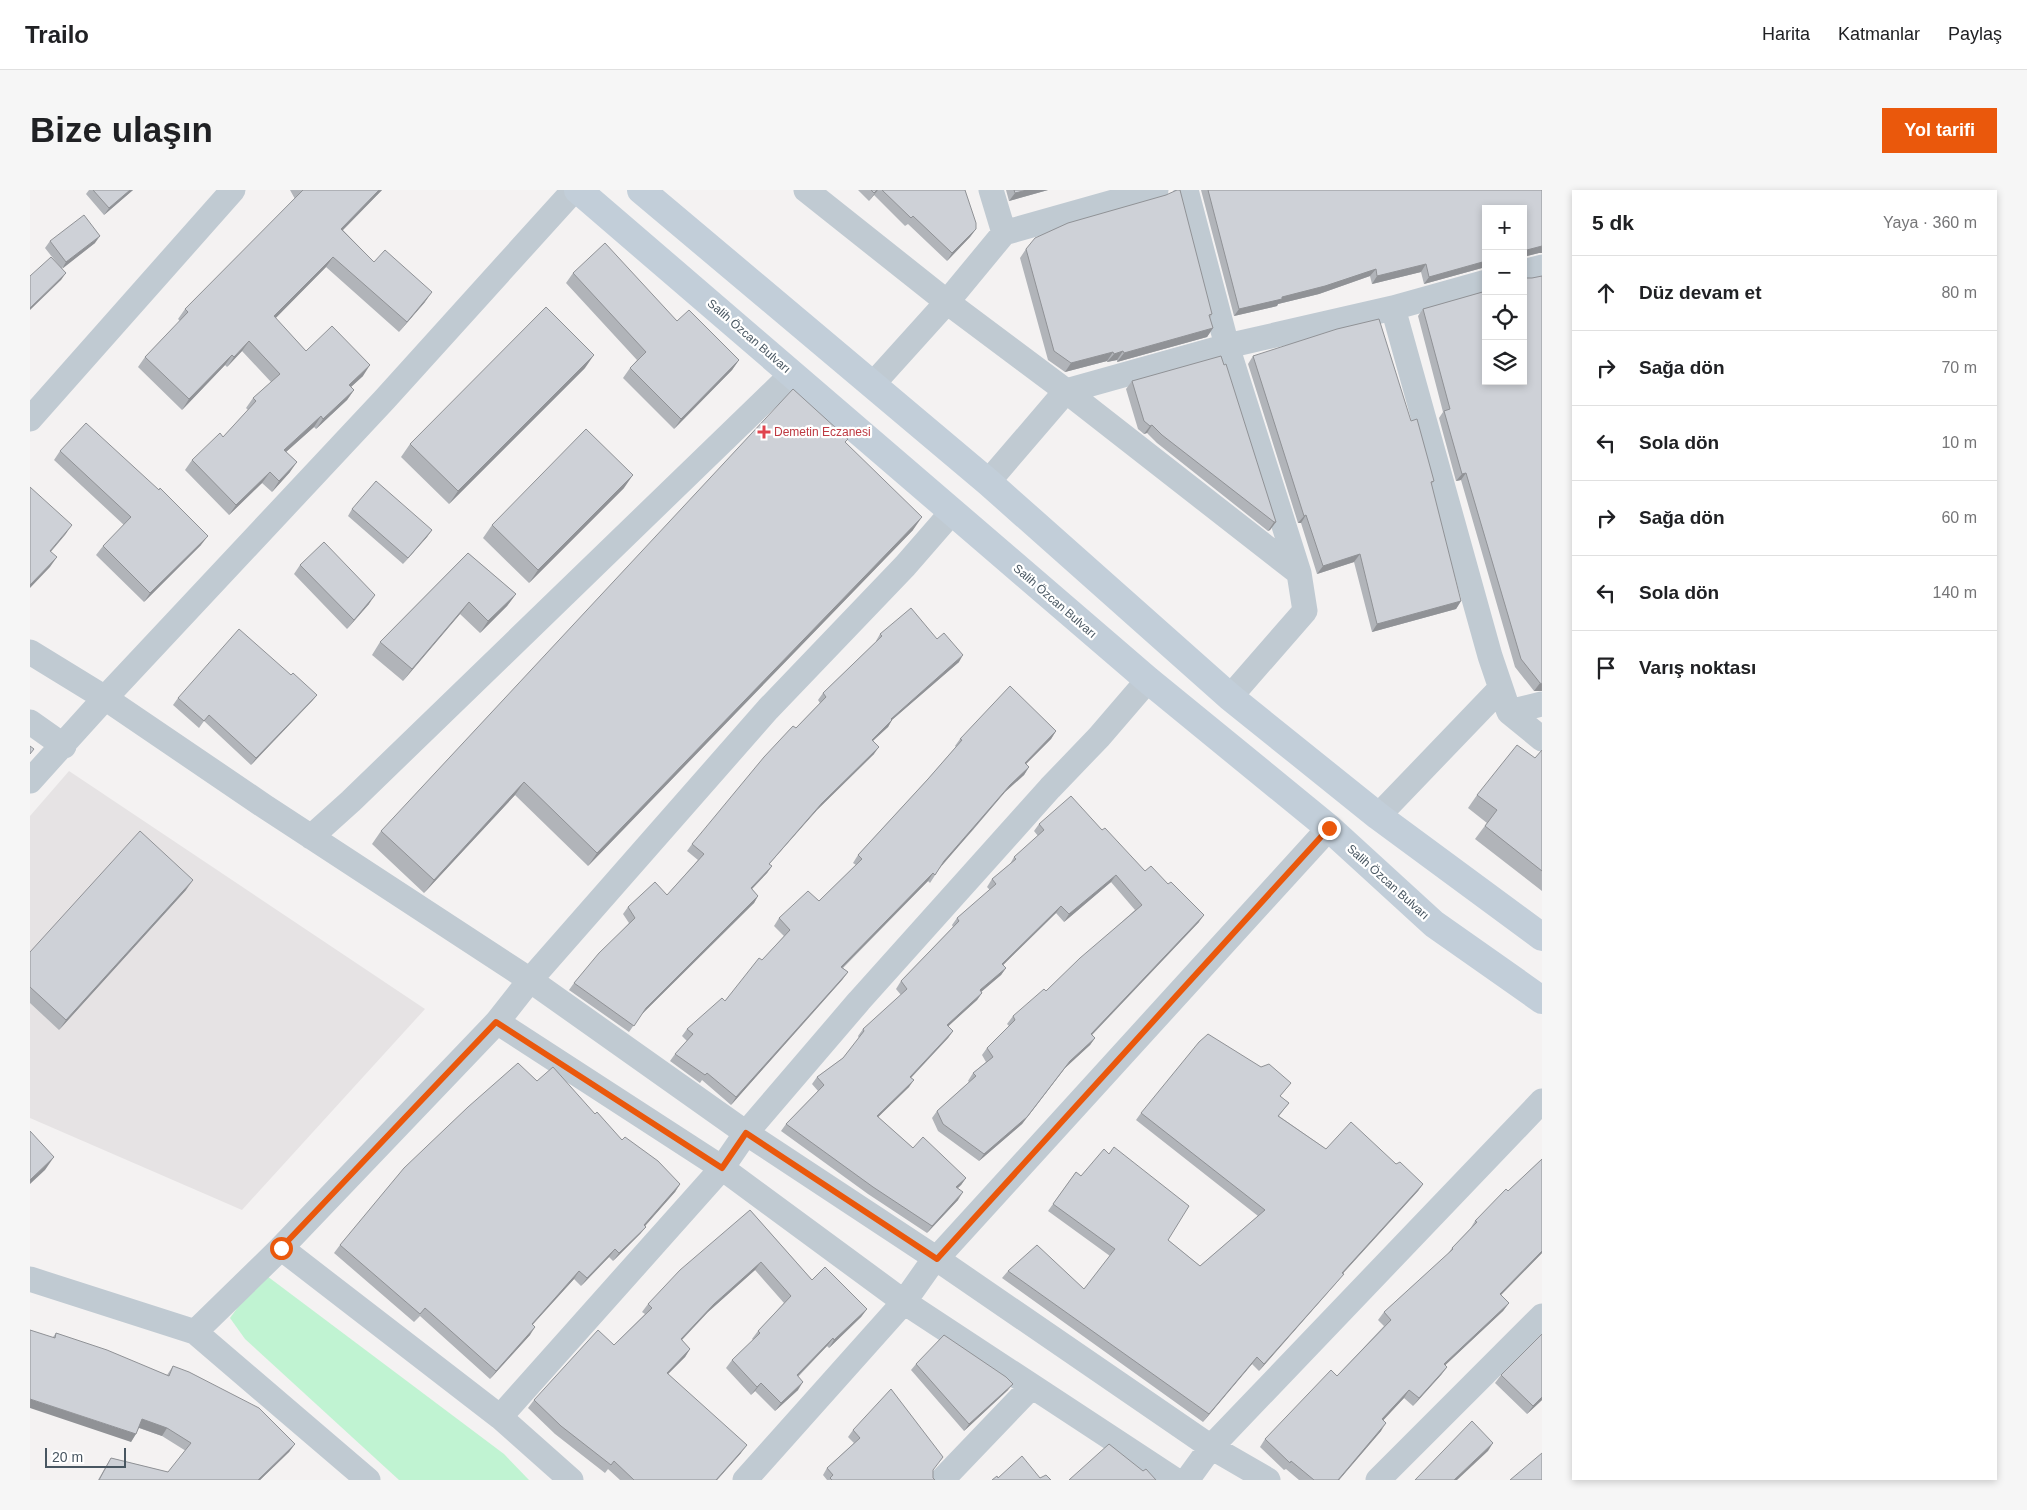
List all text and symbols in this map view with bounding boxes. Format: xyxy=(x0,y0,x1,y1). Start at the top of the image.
text: Trailo xyxy=(25,21,89,48)
text: Harita xyxy=(1762,24,1810,44)
text: Katmanlar xyxy=(1838,24,1920,44)
text: Paylaş xyxy=(1948,24,2002,44)
button: Yol tarifi xyxy=(1882,108,1997,153)
text: Bize ulaşın xyxy=(30,110,213,149)
map controls xyxy=(1482,205,1527,385)
button: + xyxy=(1482,205,1527,250)
text: 5 dk xyxy=(1592,211,1634,234)
text: Yaya · 360 m xyxy=(1883,214,1977,231)
button: − xyxy=(1482,250,1527,295)
icon: ahead xyxy=(1592,279,1620,307)
text: Düz devam et xyxy=(1639,282,1761,303)
text: 80 m xyxy=(1941,284,1977,301)
button: locate xyxy=(1482,295,1527,340)
street label: Salih Özcan Bulvarı xyxy=(705,296,793,376)
button: layers xyxy=(1482,340,1527,385)
icon: right xyxy=(1592,354,1620,382)
text: Sağa dön xyxy=(1639,357,1725,378)
text: 70 m xyxy=(1941,359,1977,376)
place label: Demetin Eczanesi xyxy=(774,425,871,439)
marker: Demetin Eczanesi xyxy=(758,426,770,438)
icon: left xyxy=(1592,429,1620,457)
text: Sola dön xyxy=(1639,432,1719,453)
text: 10 m xyxy=(1941,434,1977,451)
icon: right xyxy=(1592,504,1620,532)
text: Sağa dön xyxy=(1639,507,1725,528)
text: 60 m xyxy=(1941,509,1977,526)
street label: Salih Özcan Bulvarı xyxy=(1011,561,1099,641)
icon: left xyxy=(1592,579,1620,607)
text: Sola dön xyxy=(1639,582,1719,603)
text: 140 m xyxy=(1933,584,1977,601)
icon: arrive xyxy=(1592,654,1620,682)
text: Varış noktası xyxy=(1639,657,1756,678)
route end xyxy=(1318,817,1341,840)
street label: Salih Özcan Bulvarı xyxy=(1344,842,1432,922)
route start xyxy=(270,1237,293,1260)
scale bar xyxy=(45,1445,126,1468)
text: 20 m xyxy=(52,1449,83,1465)

